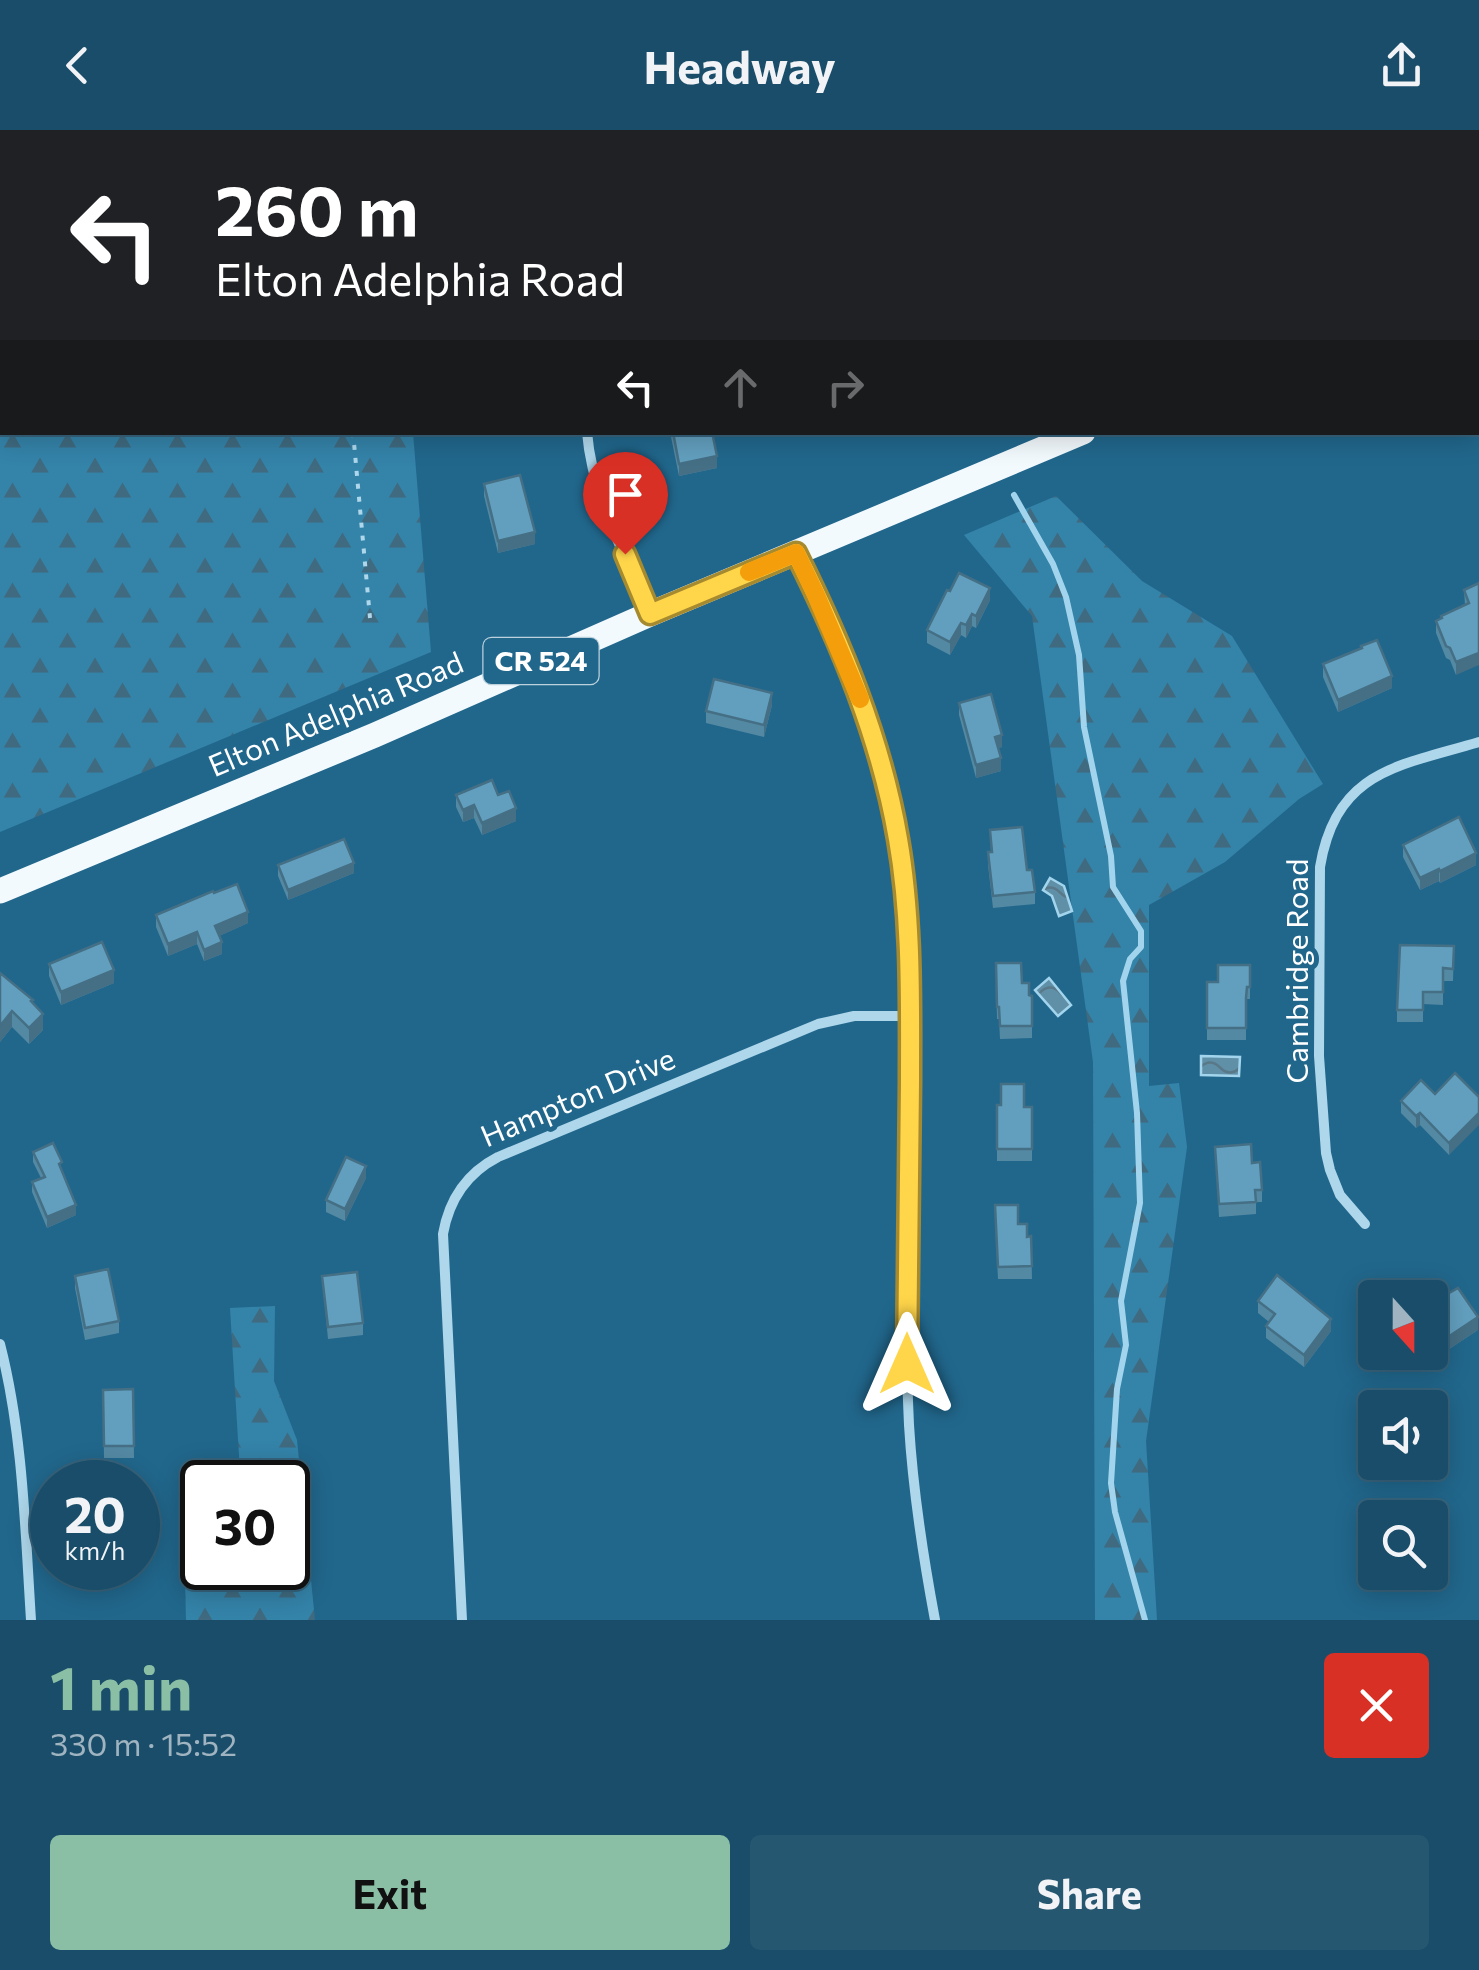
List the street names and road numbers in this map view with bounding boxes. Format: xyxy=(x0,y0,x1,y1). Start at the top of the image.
road number: CR 524 xyxy=(484,638,598,684)
street label: Elton Adelphia Road xyxy=(202,642,468,783)
street label: Cambridge Road xyxy=(1277,859,1314,1083)
street label: Hampton Drive xyxy=(474,1038,680,1153)

